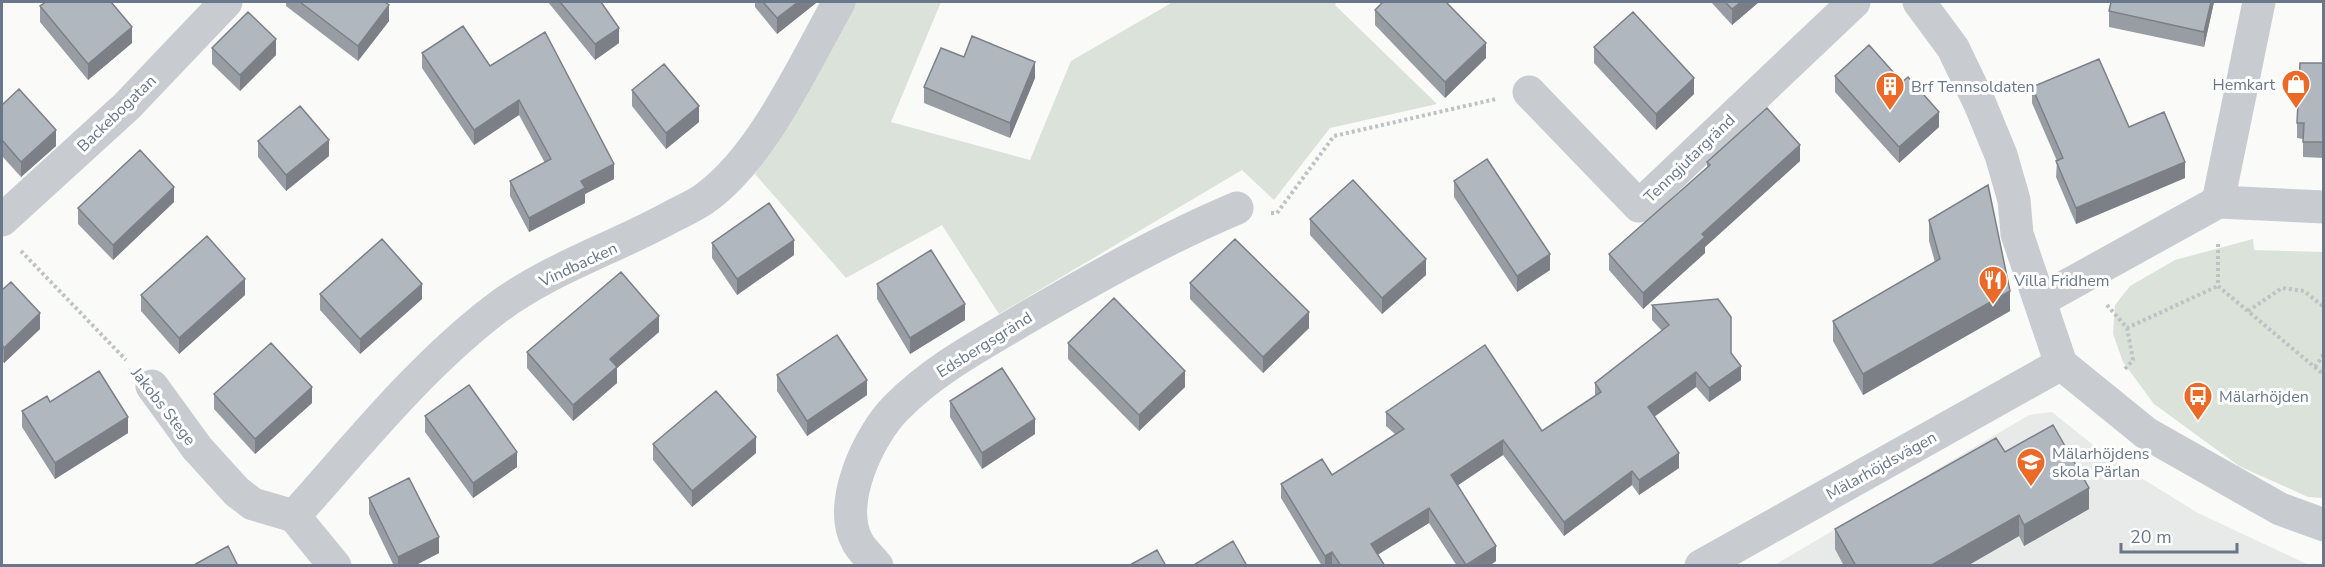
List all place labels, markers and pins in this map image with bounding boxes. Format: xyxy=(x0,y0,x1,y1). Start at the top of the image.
shop icon: Hemkart xyxy=(2280,68,2312,110)
building icon: Brf Tennsoldaten xyxy=(1874,70,1906,112)
place label: Hemkart xyxy=(2212,74,2275,96)
place label: Brf Tennsoldaten xyxy=(1911,76,2035,98)
restaurant icon: Villa Fridhem xyxy=(1977,264,2009,306)
place label: Villa Fridhem xyxy=(2013,270,2109,292)
bus stop icon: Mälarhöjden xyxy=(2182,380,2214,422)
place label: Mälarhöjden xyxy=(2219,386,2309,408)
place label: Mälarhöjdens skola Pärlan xyxy=(2052,443,2150,483)
school or university icon: Mälarhöjdens skola Pärlan xyxy=(2015,446,2047,488)

